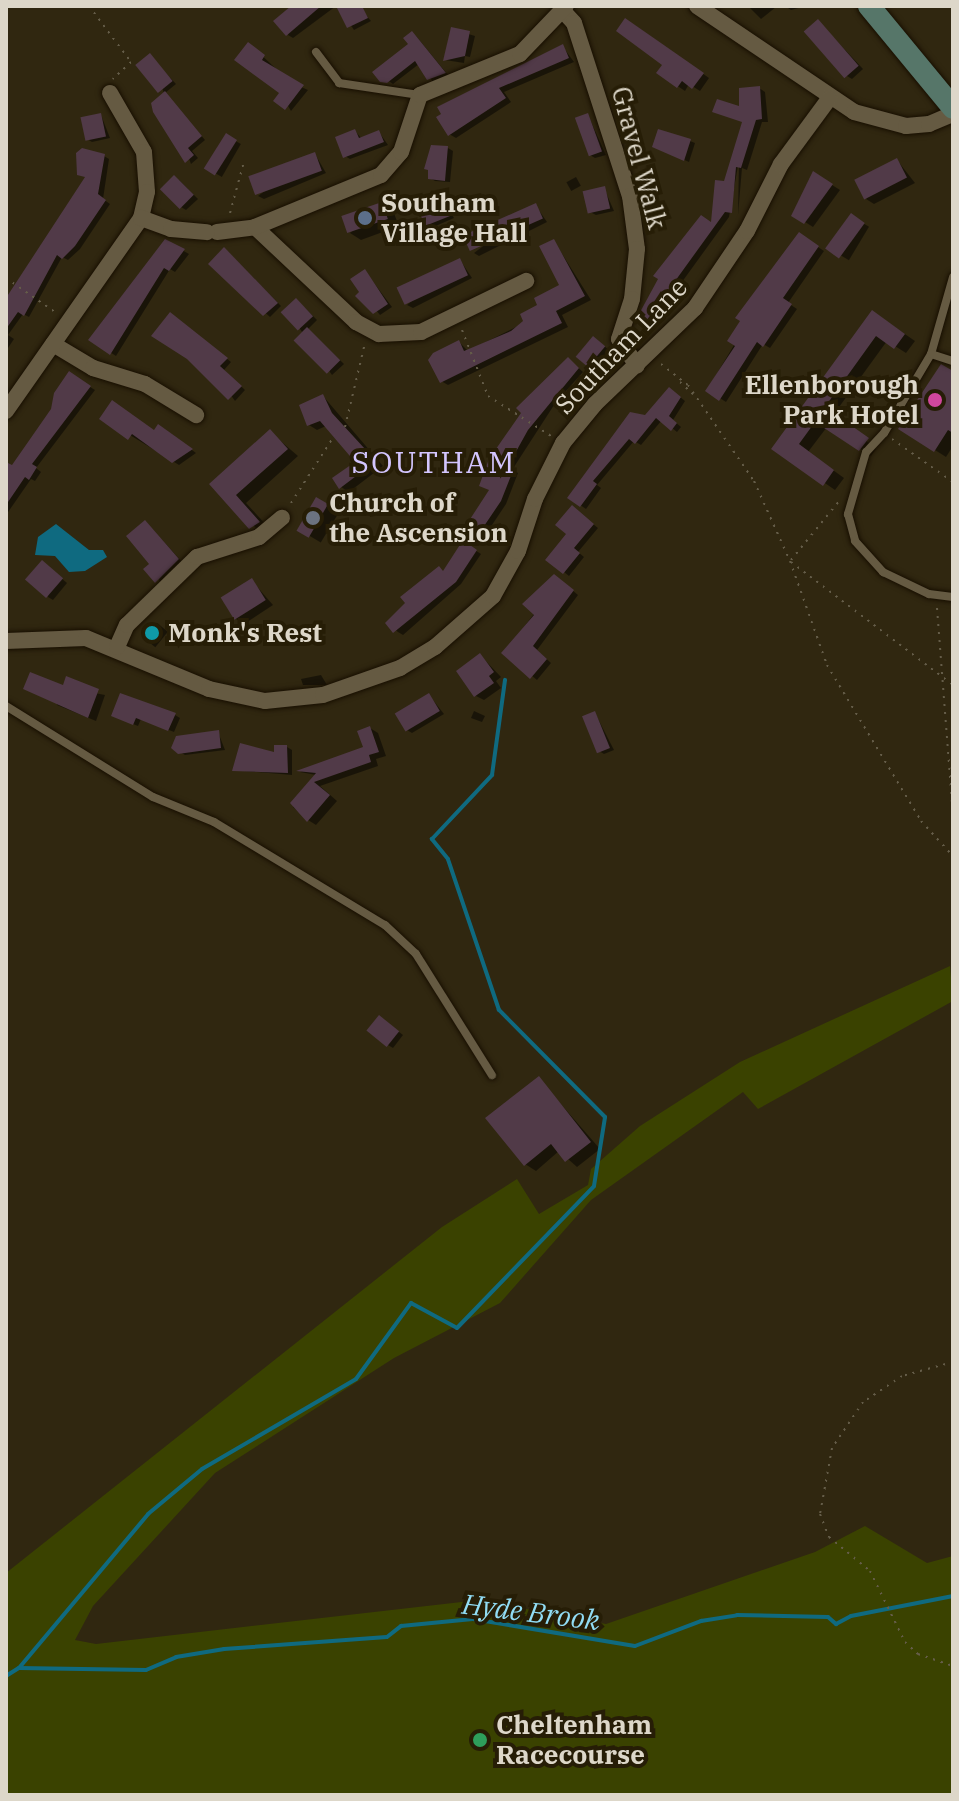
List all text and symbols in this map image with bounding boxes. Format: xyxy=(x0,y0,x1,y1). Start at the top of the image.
street label: Gravel Walk xyxy=(605,83,673,233)
place label: Southam Village Hall xyxy=(381,187,527,248)
marker: Southam Village Hall xyxy=(356,209,374,227)
street label: Southam Lane xyxy=(548,272,694,420)
place label: Ellenborough Park Hotel xyxy=(745,369,919,430)
marker: Ellenborough Park Hotel xyxy=(926,391,944,409)
district label: SOUTHAM xyxy=(351,444,517,480)
place label: Church of the Ascension xyxy=(329,487,508,548)
marker: Church of the Ascension xyxy=(304,509,322,527)
place label: Monk's Rest xyxy=(168,617,322,649)
marker: Monk's Rest xyxy=(143,624,161,642)
water label: Hyde Brook xyxy=(460,1587,602,1637)
place label: Cheltenham Racecourse xyxy=(496,1709,652,1770)
marker: Cheltenham Racecourse xyxy=(471,1731,489,1749)

